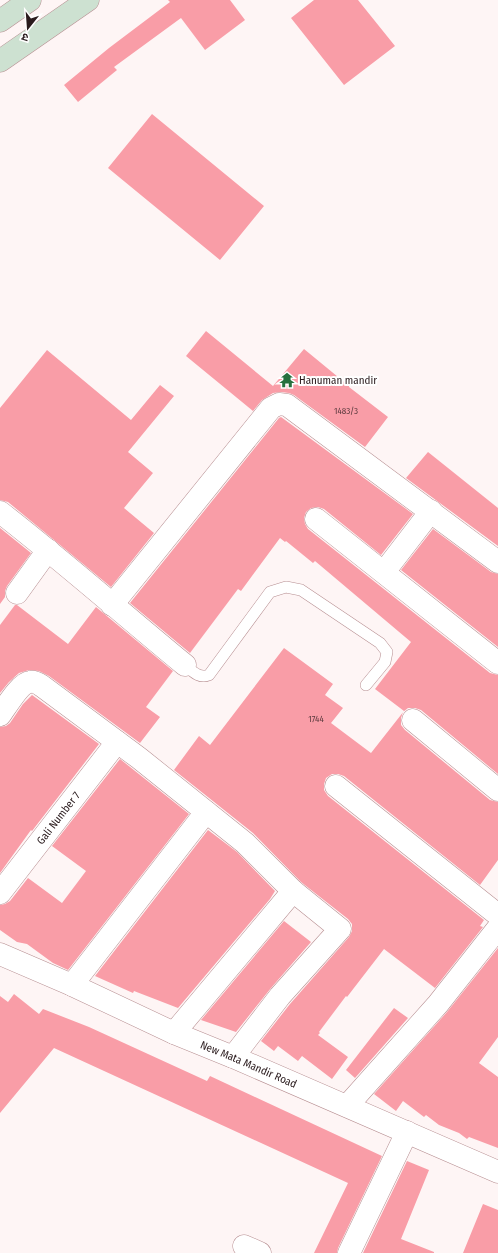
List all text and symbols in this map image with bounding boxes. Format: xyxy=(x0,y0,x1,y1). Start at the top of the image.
north arrow xyxy=(8,8,48,48)
text: उ xyxy=(20,30,30,44)
temple icon: Hanuman mandir xyxy=(278,371,296,389)
place label: Hanuman mandir xyxy=(299,374,377,387)
house number: 1483/3 xyxy=(334,406,358,416)
house number: 1744 xyxy=(308,714,324,724)
street label: Gali Number 7 xyxy=(34,789,83,847)
street label: New Mata Mandir Road xyxy=(198,1038,299,1091)

